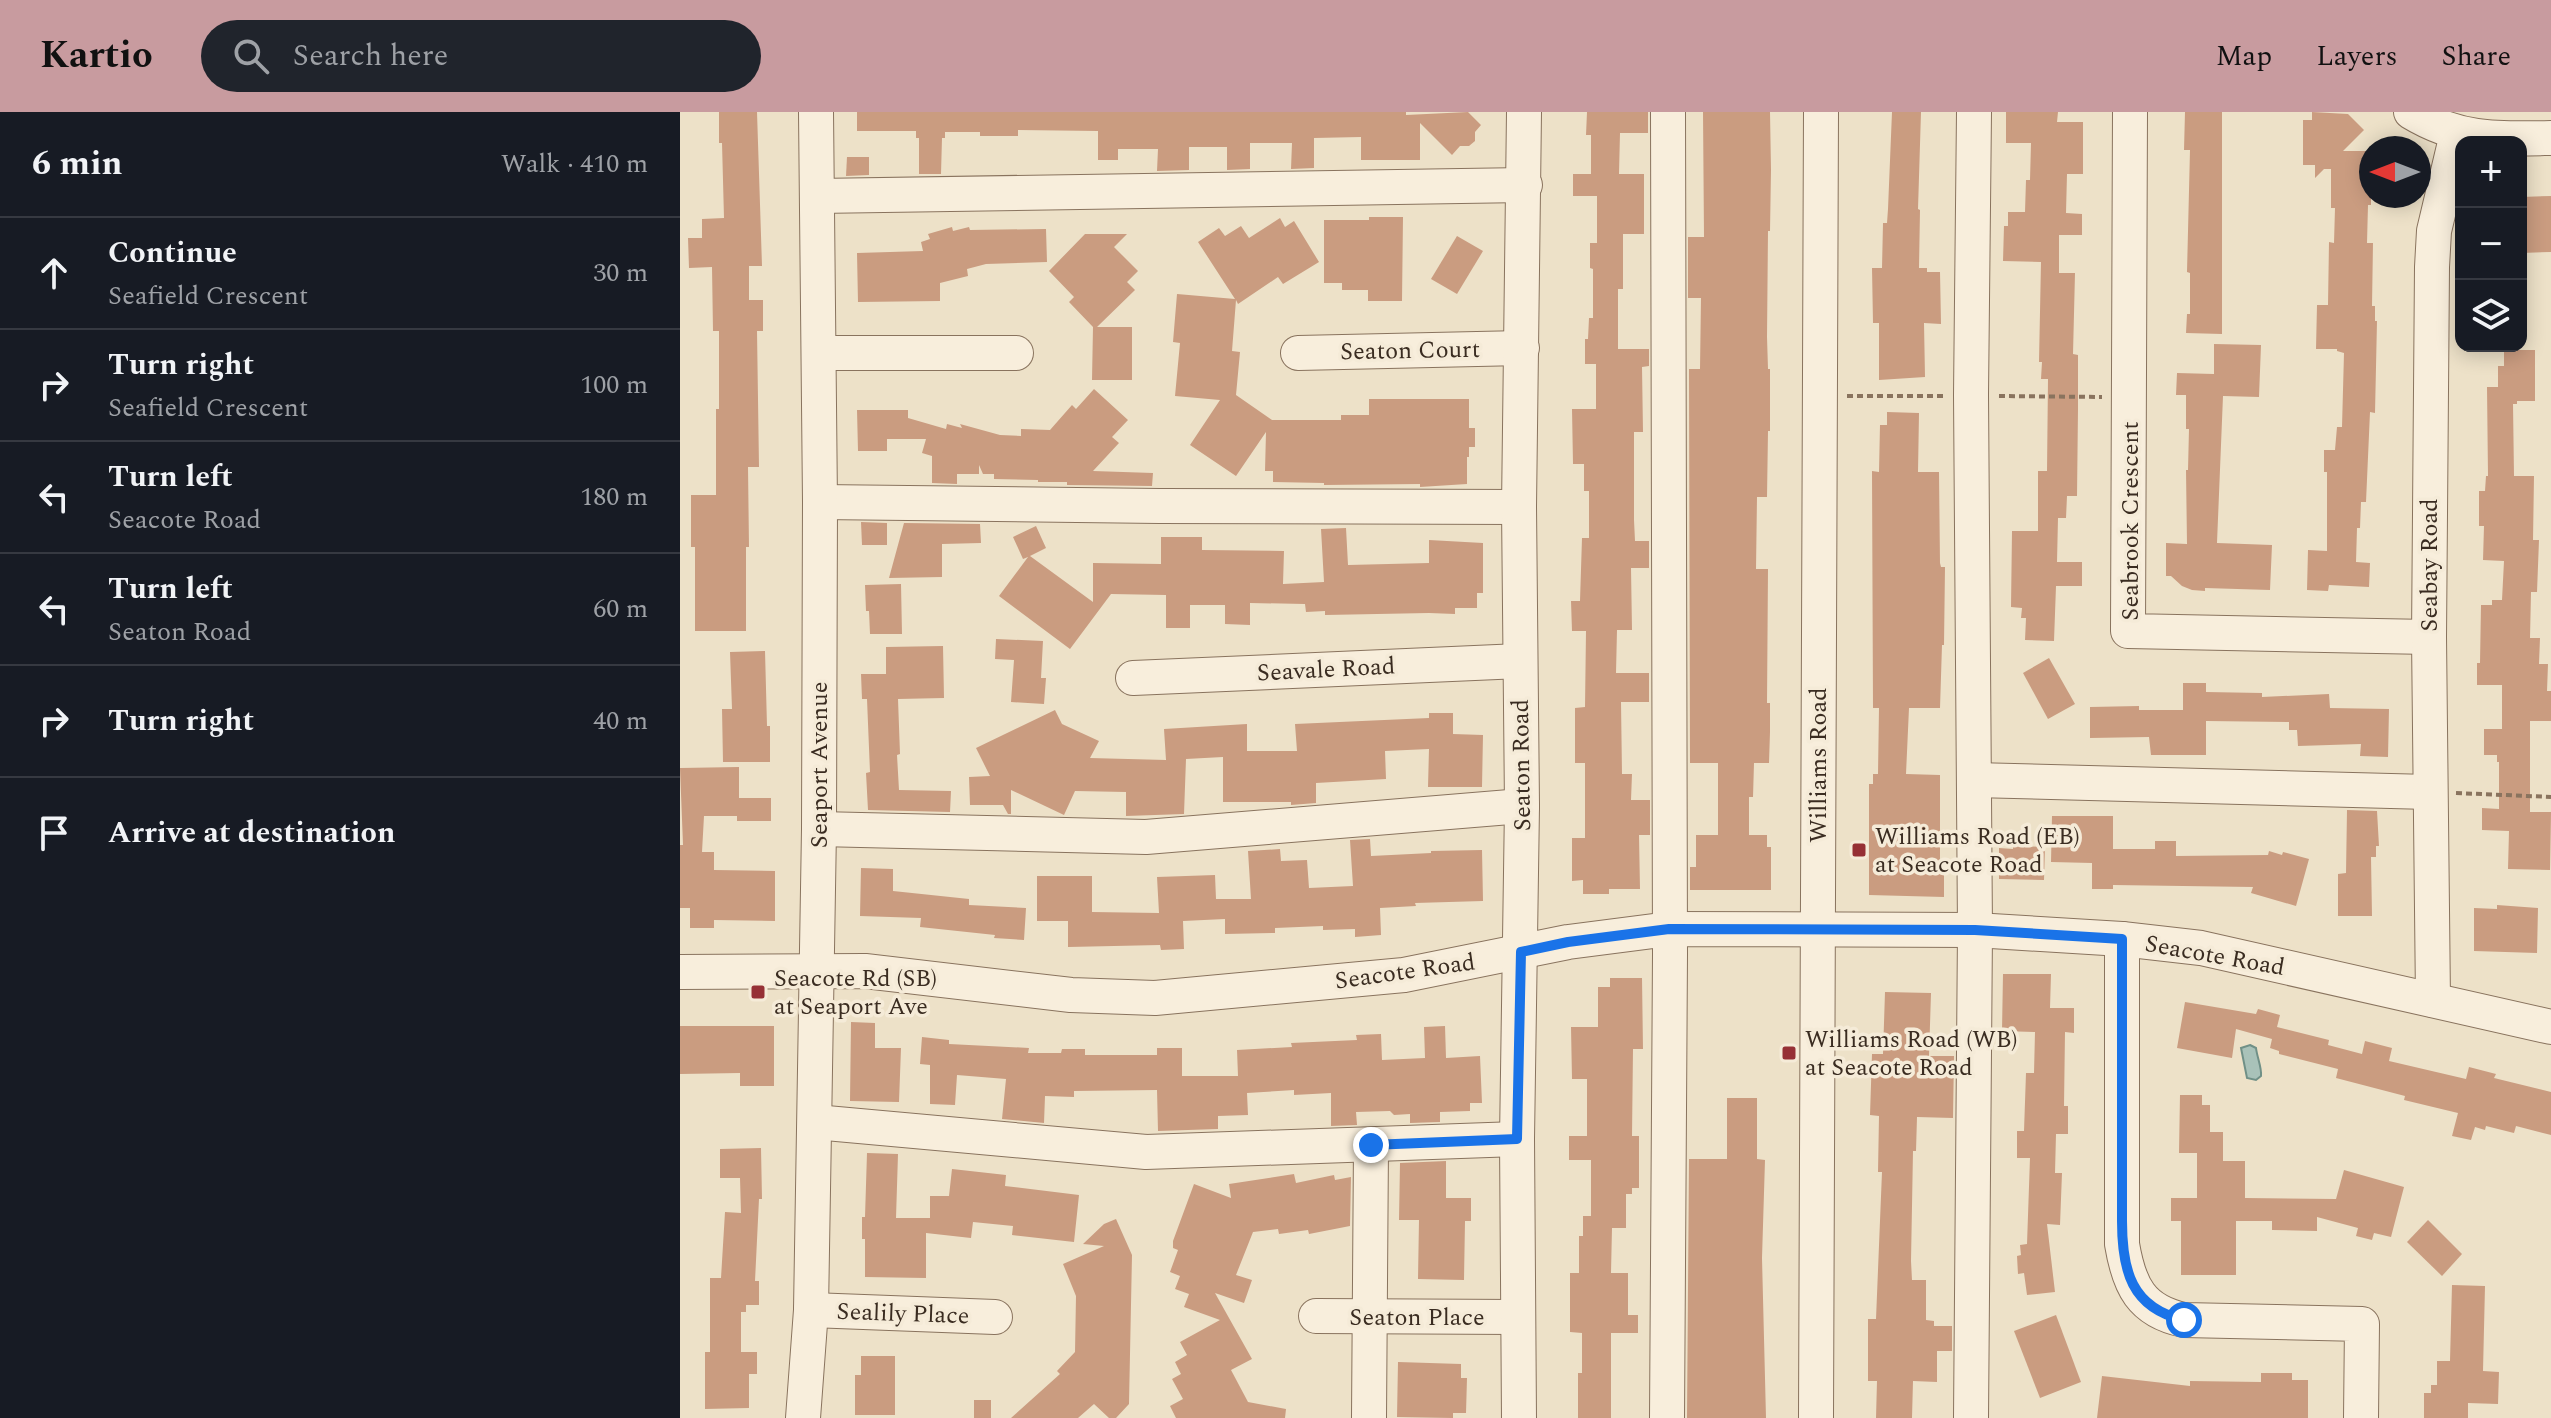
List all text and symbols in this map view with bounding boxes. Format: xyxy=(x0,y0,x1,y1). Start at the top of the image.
search box xyxy=(201,20,761,92)
text: Kartio xyxy=(40,27,153,85)
text: Search here xyxy=(293,33,448,79)
icon: search xyxy=(229,34,273,78)
text: Map xyxy=(2216,35,2272,78)
text: Layers xyxy=(2316,35,2398,78)
text: Share xyxy=(2442,35,2511,78)
north arrow xyxy=(2359,136,2431,208)
map controls xyxy=(2455,136,2527,352)
button: + xyxy=(2455,136,2527,208)
text: 6 min xyxy=(32,138,122,190)
text: Walk · 410 m xyxy=(501,144,648,184)
button: − xyxy=(2455,208,2527,280)
text: Continue xyxy=(108,230,237,276)
icon: ahead xyxy=(32,251,76,295)
text: 30 m xyxy=(593,253,648,293)
text: Seafield Crescent xyxy=(108,276,308,316)
button: layers xyxy=(2455,280,2527,352)
street label: Seaton Court xyxy=(1340,332,1480,370)
text: Turn right xyxy=(108,342,254,388)
icon: right xyxy=(32,363,76,407)
text: 100 m xyxy=(580,365,648,405)
text: Seafield Crescent xyxy=(108,388,308,428)
street label: Seabrook Crescent xyxy=(2113,421,2149,621)
text: Turn left xyxy=(108,454,233,500)
icon: left xyxy=(32,475,76,519)
text: 180 m xyxy=(580,477,648,517)
street label: Seabay Road xyxy=(2412,498,2448,632)
text: Seacote Road xyxy=(108,500,261,540)
text: Turn left xyxy=(108,566,233,612)
icon: left xyxy=(32,587,76,631)
text: 60 m xyxy=(593,589,648,629)
text: Seaton Road xyxy=(108,612,251,652)
street label: Seavale Road xyxy=(1256,648,1396,692)
street label: Seaport Avenue xyxy=(802,682,838,848)
street label: Williams Road xyxy=(1801,687,1837,843)
text: Turn right xyxy=(108,698,254,744)
icon: right xyxy=(32,699,76,743)
street label: Seaton Road xyxy=(1503,699,1541,831)
text: 40 m xyxy=(593,701,648,741)
text: Arrive at destination xyxy=(108,810,395,856)
icon: arrive xyxy=(32,811,76,855)
place label: Williams Road (EB) at Seacote Road xyxy=(1875,819,2080,883)
marker: Williams Road (EB) at Seacote Road xyxy=(1850,841,1868,859)
street label: Seacote Road xyxy=(2142,926,2288,986)
street label: Seacote Road xyxy=(1333,944,1478,1000)
place label: Seacote Rd (SB) at Seaport Ave xyxy=(774,961,937,1025)
marker: Seacote Rd (SB) at Seaport Ave xyxy=(749,983,767,1001)
place label: Williams Road (WB) at Seacote Road xyxy=(1805,1022,2018,1086)
marker: Williams Road (WB) at Seacote Road xyxy=(1780,1044,1798,1062)
route end xyxy=(1353,1127,1389,1163)
street label: Sealily Place xyxy=(836,1294,970,1334)
street label: Seaton Place xyxy=(1349,1300,1485,1336)
route start xyxy=(2166,1302,2202,1338)

